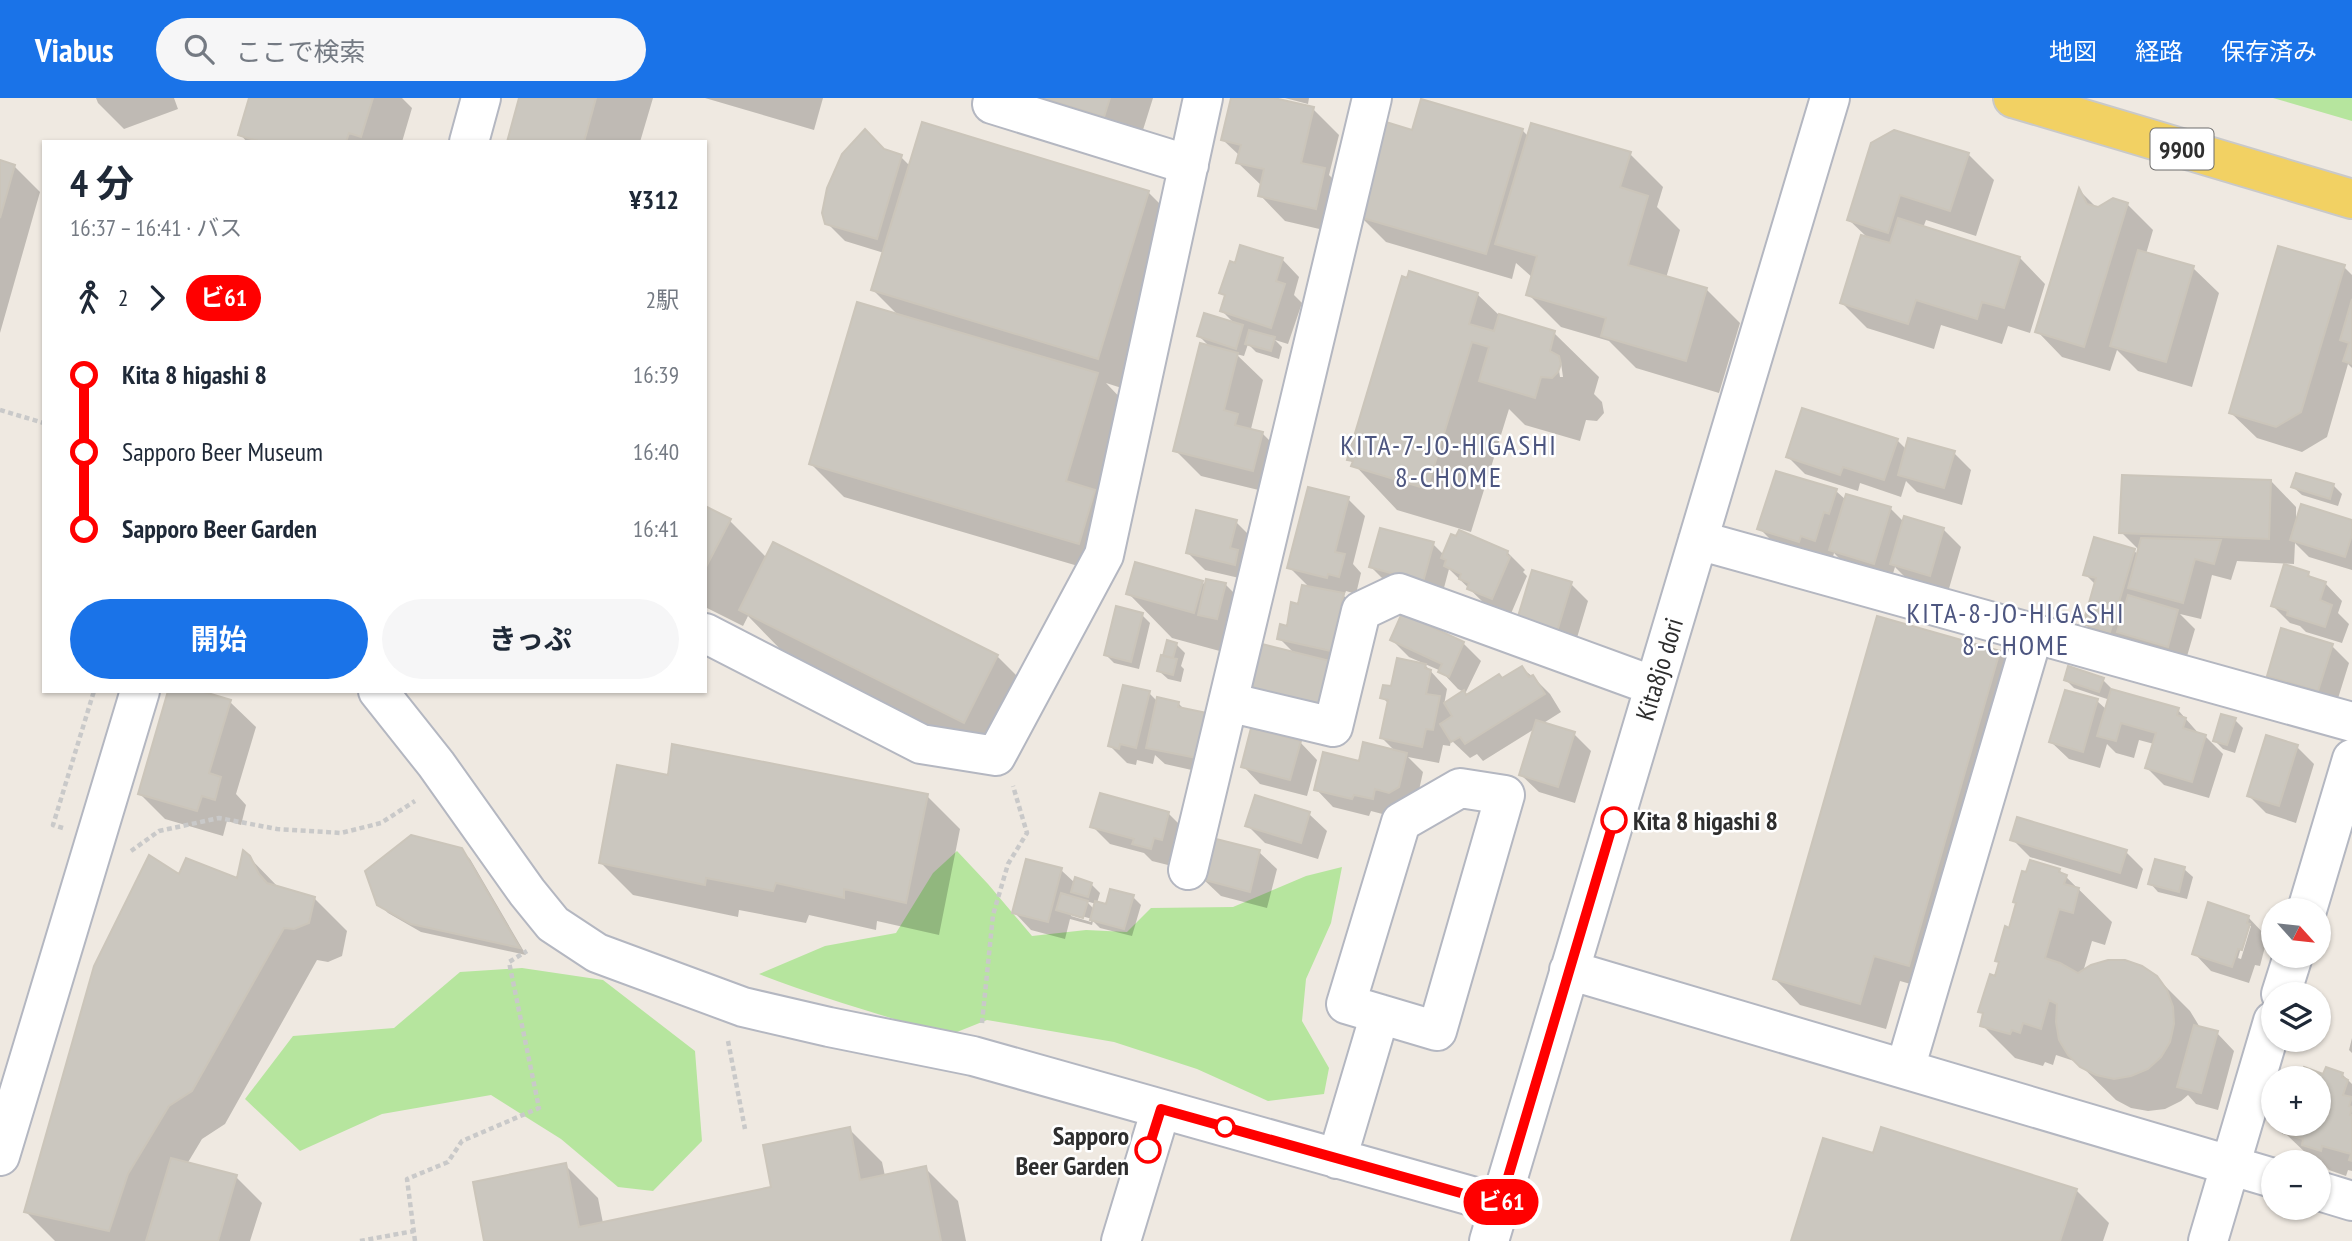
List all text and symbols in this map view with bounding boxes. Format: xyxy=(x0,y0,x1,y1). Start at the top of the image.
search box xyxy=(156,18,646,81)
text: Viabus xyxy=(35,28,114,71)
icon: search xyxy=(180,30,218,68)
text: ここで検索 xyxy=(236,35,366,68)
text: 地図 xyxy=(2049,36,2097,67)
text: 経路 xyxy=(2135,36,2183,67)
text: 保存済み xyxy=(2221,36,2317,67)
road number: 9900 xyxy=(2150,129,2214,170)
text: 4 分 xyxy=(70,158,134,207)
text: ¥312 xyxy=(629,183,679,216)
text: 16:37 – 16:41 · バス xyxy=(70,213,242,242)
icon: walk xyxy=(70,279,108,317)
icon: forward xyxy=(138,279,176,317)
text: ビ61 xyxy=(200,282,247,313)
text: 2 xyxy=(118,283,128,312)
text: 2駅 xyxy=(646,285,679,314)
text: Kita 8 higashi 8 xyxy=(122,358,267,391)
text: 16:39 xyxy=(633,360,679,389)
district label: KITA-7-JO-HIGASHI 8-CHOME xyxy=(1340,426,1558,495)
text: Sapporo Beer Museum xyxy=(122,435,323,468)
text: 16:40 xyxy=(633,437,679,466)
text: Sapporo Beer Garden xyxy=(122,512,317,545)
text: 16:41 xyxy=(633,514,679,543)
district label: KITA-8-JO-HIGASHI 8-CHOME xyxy=(1907,594,2125,663)
button: 開始 xyxy=(70,599,368,679)
button: きっぷ xyxy=(382,599,679,679)
street label: Kita8jo dori xyxy=(1628,614,1690,724)
place label: Kita 8 higashi 8 xyxy=(1633,804,1778,837)
marker: Kita 8 higashi 8 xyxy=(1601,807,1627,833)
north arrow xyxy=(2261,898,2331,968)
map controls xyxy=(2261,898,2331,1220)
button: layers xyxy=(2261,982,2331,1052)
button: + xyxy=(2261,1066,2331,1136)
unlabelled marker xyxy=(1215,1117,1235,1137)
place label: Sapporo Beer Garden xyxy=(1016,1119,1129,1182)
marker: Sapporo Beer Garden xyxy=(1135,1137,1161,1163)
button: − xyxy=(2261,1150,2331,1220)
line badge: ビ61 xyxy=(1461,1179,1541,1225)
text: ビ61 xyxy=(1478,1186,1524,1217)

